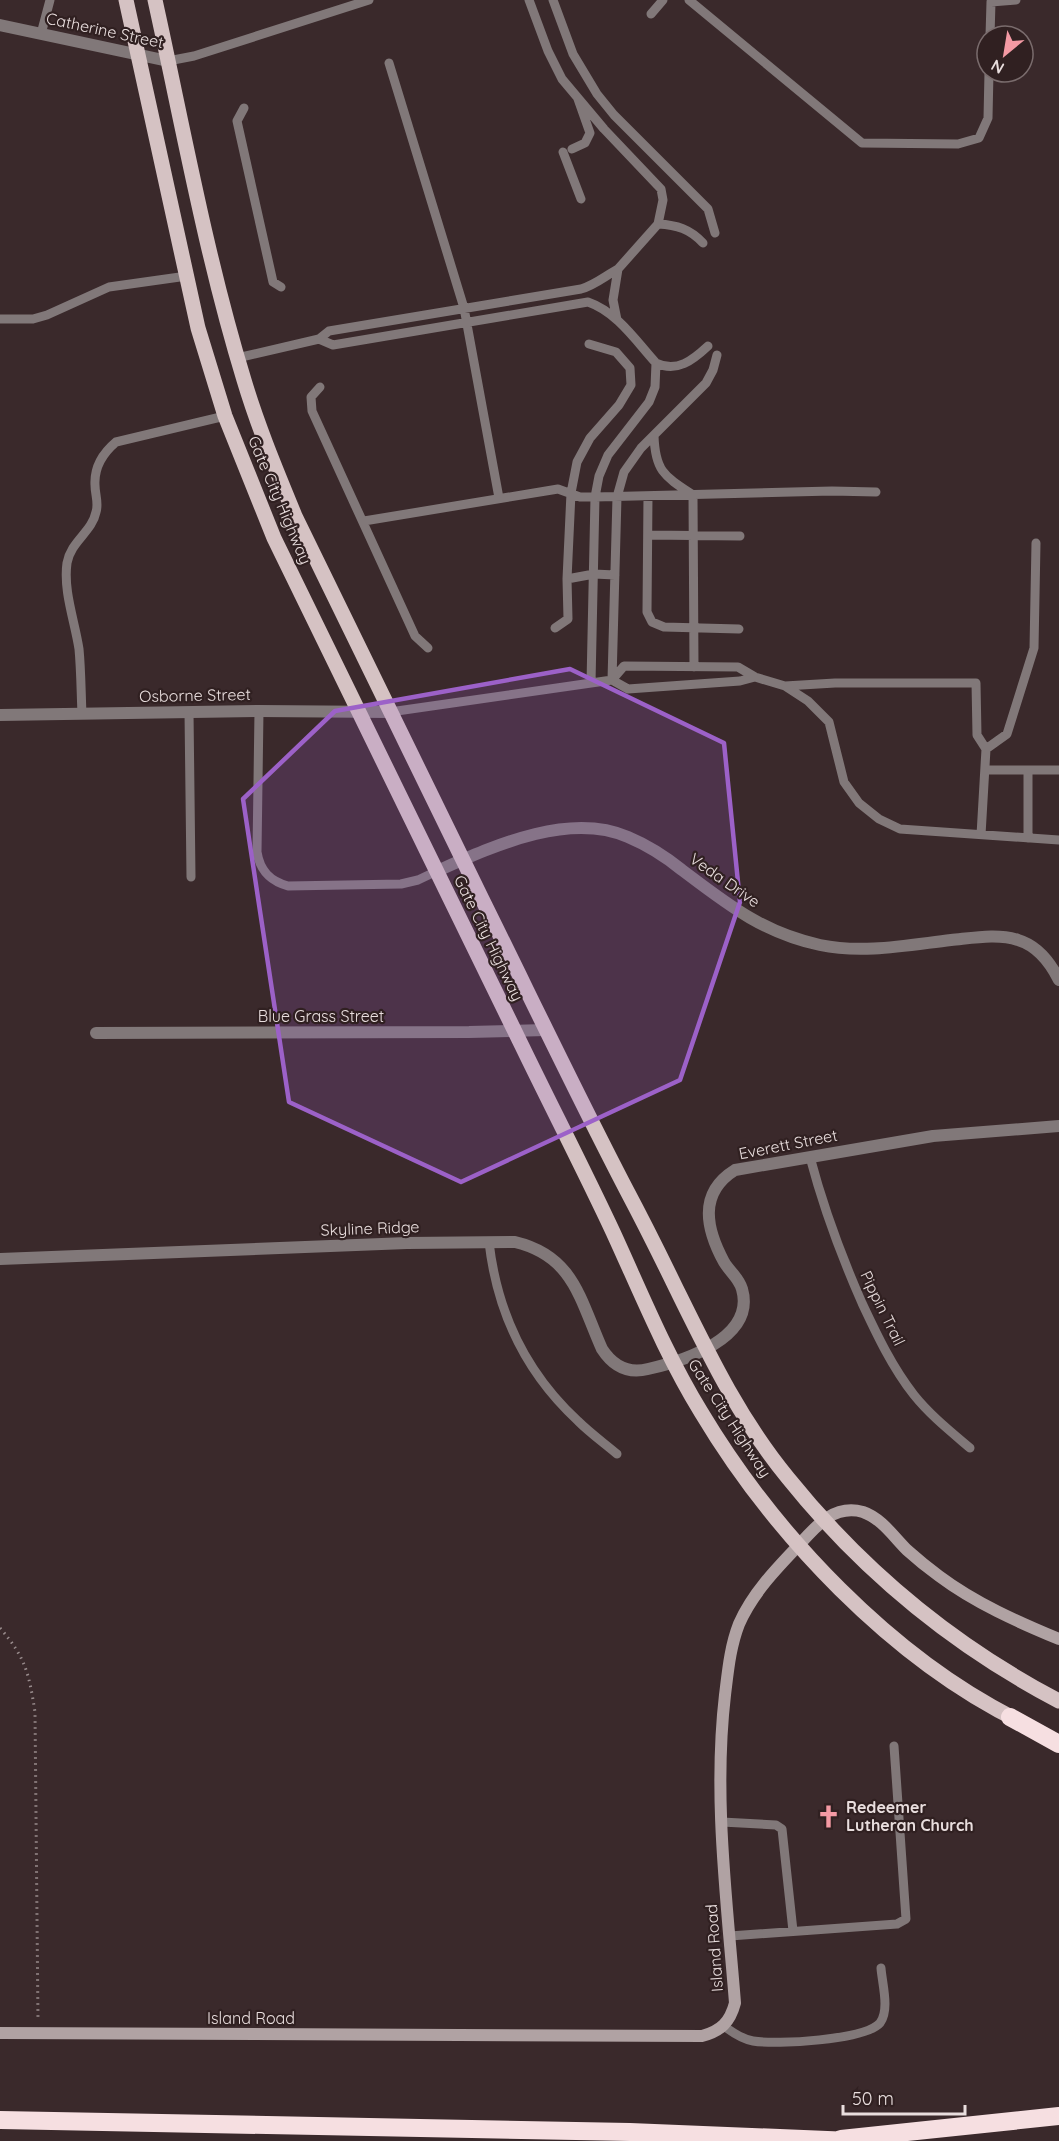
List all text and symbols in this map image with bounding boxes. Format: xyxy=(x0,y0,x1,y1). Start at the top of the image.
street label: Catherine Street xyxy=(44,8,166,52)
north arrow xyxy=(975,24,1035,84)
text: N xyxy=(987,55,1008,79)
street label: Gate City Highway xyxy=(244,433,316,567)
street label: Osborne Street xyxy=(139,684,251,706)
street label: Veda Drive xyxy=(686,848,764,912)
street label: Gate City Highway xyxy=(450,872,528,1004)
street label: Blue Grass Street xyxy=(258,1006,384,1026)
street label: Everett Street xyxy=(737,1125,839,1163)
street label: Skyline Ridge xyxy=(320,1216,420,1240)
street label: Pippin Trail xyxy=(856,1267,910,1349)
street label: Gate City Highway xyxy=(684,1355,776,1481)
place label: Redeemer Lutheran Church xyxy=(846,1797,974,1835)
church icon: Redeemer Lutheran Church xyxy=(815,1803,841,1829)
street label: Island Road xyxy=(701,1903,727,1993)
street label: Island Road xyxy=(207,2008,295,2028)
scale bar xyxy=(843,2078,964,2116)
text: 50 m xyxy=(852,2087,894,2110)

